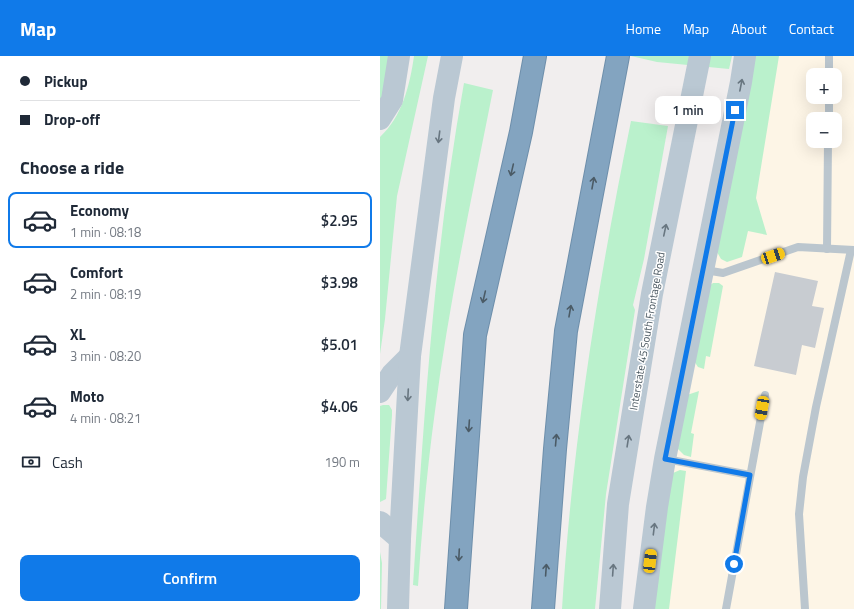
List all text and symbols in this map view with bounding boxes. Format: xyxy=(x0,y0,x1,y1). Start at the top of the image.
text: Map xyxy=(20,14,56,43)
text: Home xyxy=(626,18,661,39)
text: Map xyxy=(683,18,709,39)
text: About xyxy=(731,18,767,39)
text: Contact xyxy=(789,18,834,39)
map controls xyxy=(806,68,842,148)
button: + xyxy=(806,68,842,104)
text: Pickup xyxy=(44,70,88,93)
one-way arrow xyxy=(737,79,745,92)
callout: 1 min xyxy=(655,96,721,124)
text: 1 min xyxy=(672,100,704,120)
route end xyxy=(726,101,744,119)
text: Drop-off xyxy=(44,108,100,131)
button: − xyxy=(806,112,842,148)
one-way arrow xyxy=(436,130,443,143)
text: Choose a ride xyxy=(20,154,124,181)
one-way arrow xyxy=(508,163,516,176)
one-way arrow xyxy=(589,177,597,190)
text: Economy xyxy=(70,199,129,222)
icon: car xyxy=(22,202,58,238)
text: $2.95 xyxy=(321,209,358,232)
text: 1 min · 08:18 xyxy=(70,222,141,242)
one-way arrow xyxy=(661,224,669,237)
car xyxy=(760,246,786,266)
street label: Interstate 45 South Frontage Road xyxy=(625,250,669,411)
text: Comfort xyxy=(70,261,123,284)
icon: car xyxy=(22,264,58,300)
text: $3.98 xyxy=(321,271,358,294)
text: 2 min · 08:19 xyxy=(70,284,141,304)
one-way arrow xyxy=(480,290,487,303)
one-way arrow xyxy=(566,305,574,318)
text: XL xyxy=(70,323,86,346)
icon: car xyxy=(22,326,58,362)
text: $5.01 xyxy=(321,333,358,356)
text: 3 min · 08:20 xyxy=(70,346,141,366)
text: Moto xyxy=(70,385,104,408)
icon: car xyxy=(22,388,58,424)
one-way arrow xyxy=(404,388,412,401)
text: $4.06 xyxy=(321,395,358,418)
car xyxy=(754,395,770,421)
text: 4 min · 08:21 xyxy=(70,408,141,428)
one-way arrow xyxy=(465,419,472,432)
one-way arrow xyxy=(552,434,559,447)
one-way arrow xyxy=(624,435,632,448)
icon: cash xyxy=(20,451,42,473)
text: Cash xyxy=(52,451,83,474)
text: 190 m xyxy=(324,452,360,472)
one-way arrow xyxy=(650,523,658,536)
one-way arrow xyxy=(455,548,462,561)
car xyxy=(643,548,657,574)
button: Confirm xyxy=(20,555,360,601)
route start xyxy=(725,555,743,573)
one-way arrow xyxy=(542,564,549,577)
one-way arrow xyxy=(609,564,616,577)

